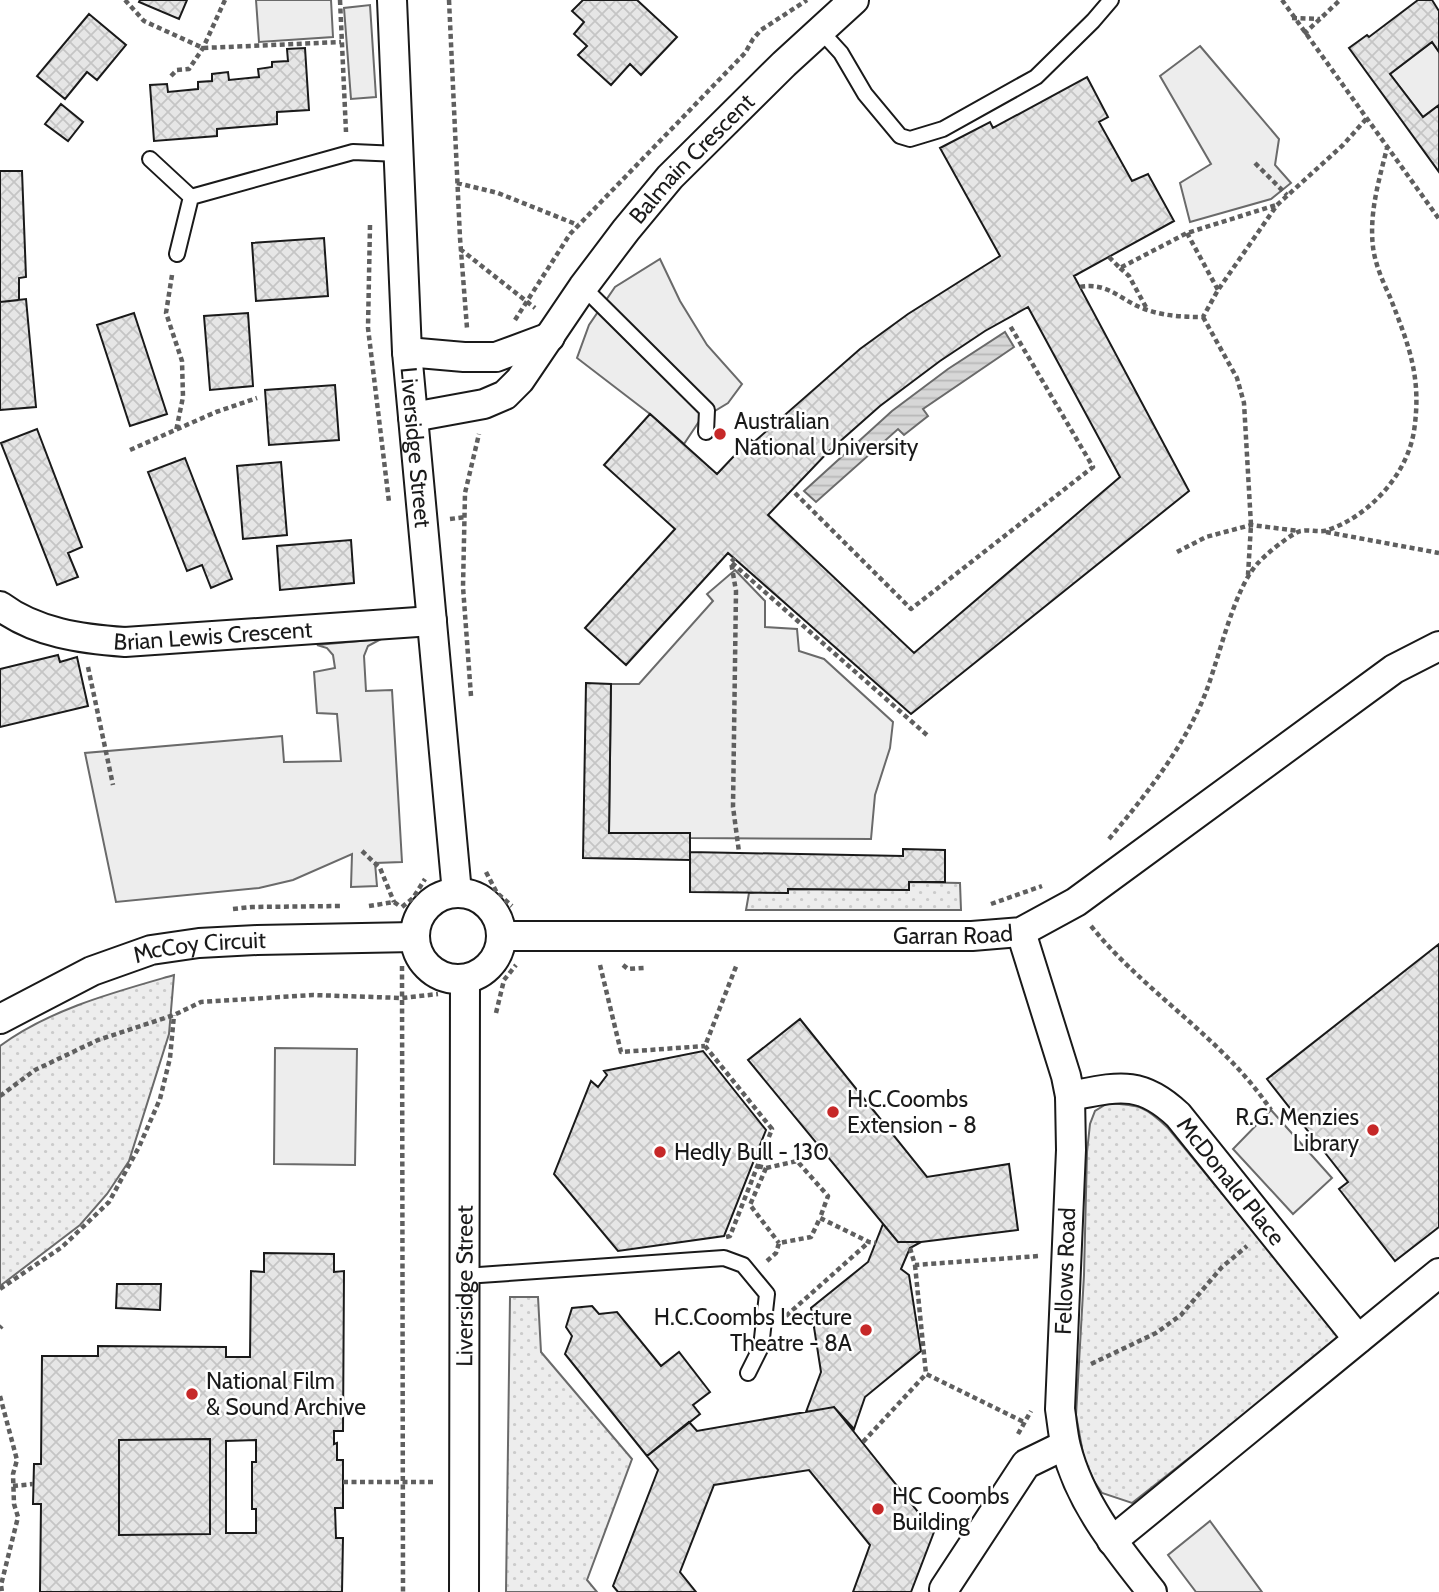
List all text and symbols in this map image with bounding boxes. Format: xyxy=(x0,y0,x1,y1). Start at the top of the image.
street label: Balmain Crescent xyxy=(623,88,760,229)
street label: Liversidge Street xyxy=(394,366,437,529)
place label: Australian National University xyxy=(734,407,919,461)
marker: Australian National University xyxy=(712,426,728,442)
street label: Brian Lewis Crescent xyxy=(113,615,313,656)
street label: Garran Road xyxy=(893,919,1014,950)
street label: McCoy Circuit xyxy=(129,926,266,969)
place label: H.C.Coombs Extension - 8 xyxy=(847,1085,977,1139)
place label: R.G. Menzies Library xyxy=(1235,1103,1359,1157)
marker: H.C.Coombs Extension - 8 xyxy=(825,1104,841,1120)
street label: McDonald Place xyxy=(1171,1111,1291,1251)
marker: R.G. Menzies Library xyxy=(1365,1122,1381,1138)
place label: Hedly Bull - 130 xyxy=(674,1138,829,1166)
marker: Hedly Bull - 130 xyxy=(652,1144,668,1160)
street label: Liversidge Street xyxy=(450,1205,479,1367)
street label: Fellows Road xyxy=(1049,1207,1081,1335)
place label: H.C.Coombs Lecture Theatre - 8A xyxy=(654,1303,852,1357)
marker: H.C.Coombs Lecture Theatre - 8A xyxy=(858,1322,874,1338)
place label: National Film & Sound Archive xyxy=(206,1367,366,1421)
marker: National Film & Sound Archive xyxy=(184,1386,200,1402)
place label: HC Coombs Building xyxy=(892,1482,1009,1536)
marker: HC Coombs Building xyxy=(870,1501,886,1517)

